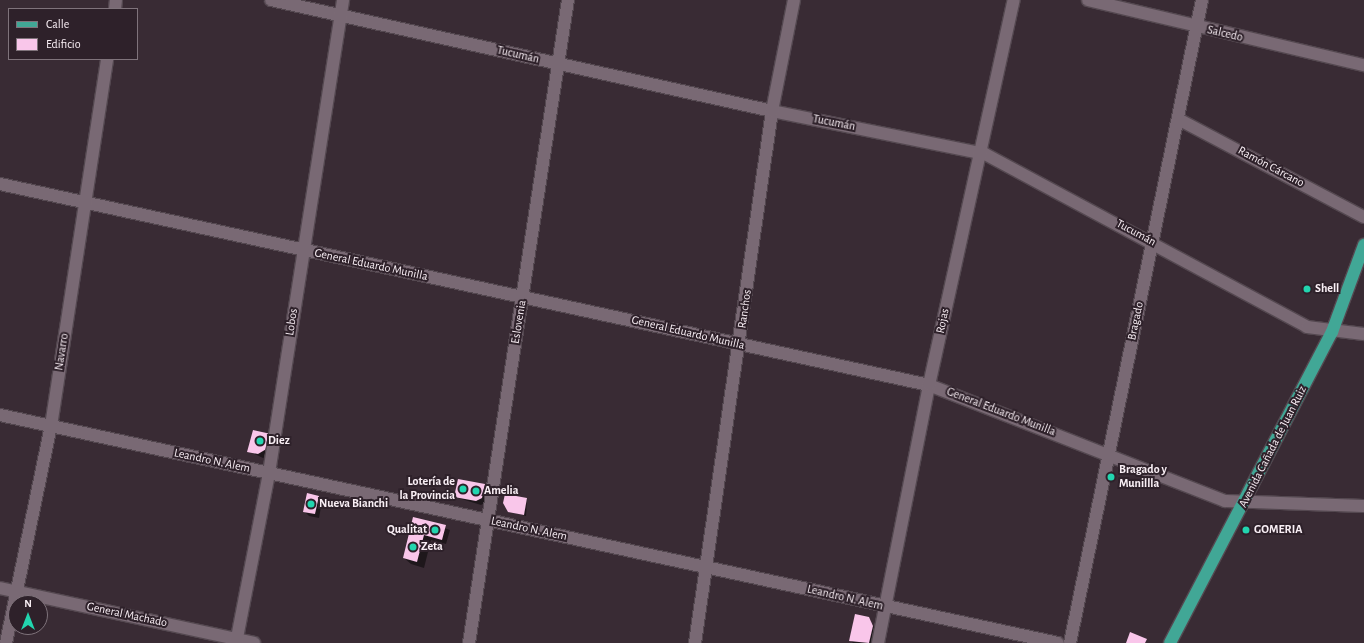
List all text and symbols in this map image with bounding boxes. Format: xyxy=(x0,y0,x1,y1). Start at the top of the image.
legend xyxy=(8,8,138,60)
text: Calle xyxy=(46,18,69,30)
street label: Salcedo xyxy=(1206,23,1244,45)
text: Edificio xyxy=(46,38,81,50)
street label: Tucumán xyxy=(495,43,541,67)
street label: Tucumán xyxy=(812,112,856,134)
street label: Ramón Cárcano xyxy=(1235,144,1307,190)
street label: Tucumán xyxy=(1114,217,1158,249)
street label: General Eduardo Munilla xyxy=(313,246,429,284)
place label: Shell xyxy=(1315,282,1339,296)
marker: Shell xyxy=(1302,284,1312,294)
street label: Ranchos xyxy=(735,289,755,329)
street label: Eslovenia xyxy=(508,299,530,345)
street label: Bragado xyxy=(1125,300,1147,342)
street label: Lobos xyxy=(283,307,301,337)
street label: Rojas xyxy=(933,307,953,335)
street label: General Eduardo Munilla xyxy=(630,313,746,353)
street label: Navarro xyxy=(52,332,72,372)
street label: Avenida Cañada de Juan Ruiz xyxy=(1236,384,1310,510)
street label: General Eduardo Munilla xyxy=(945,385,1057,439)
place label: Diez xyxy=(268,434,290,448)
marker: Diez xyxy=(255,436,265,446)
street label: Leandro N. Alem xyxy=(173,446,251,476)
place label: Bragado y Munillla xyxy=(1119,463,1167,491)
marker: Bragado y Munillla xyxy=(1106,472,1116,482)
place label: Lotería de la Provincia xyxy=(399,475,455,503)
marker: Lotería de la Provincia xyxy=(458,484,468,494)
place label: Amelia xyxy=(484,484,518,498)
marker: Amelia xyxy=(471,486,481,496)
place label: Nueva Bianchi xyxy=(319,497,388,511)
marker: Nueva Bianchi xyxy=(306,499,316,509)
street label: Leandro N. Alem xyxy=(490,514,568,544)
place label: Qualitat xyxy=(387,523,427,537)
place label: GOMERIA xyxy=(1254,523,1302,537)
marker: Qualitat xyxy=(430,525,440,535)
marker: GOMERIA xyxy=(1241,525,1251,535)
place label: Zeta xyxy=(421,540,443,554)
marker: Zeta xyxy=(408,542,418,552)
street label: Leandro N. Alem xyxy=(806,582,884,614)
north arrow xyxy=(8,595,48,635)
text: N xyxy=(24,598,32,609)
street label: General Machado xyxy=(85,599,169,631)

